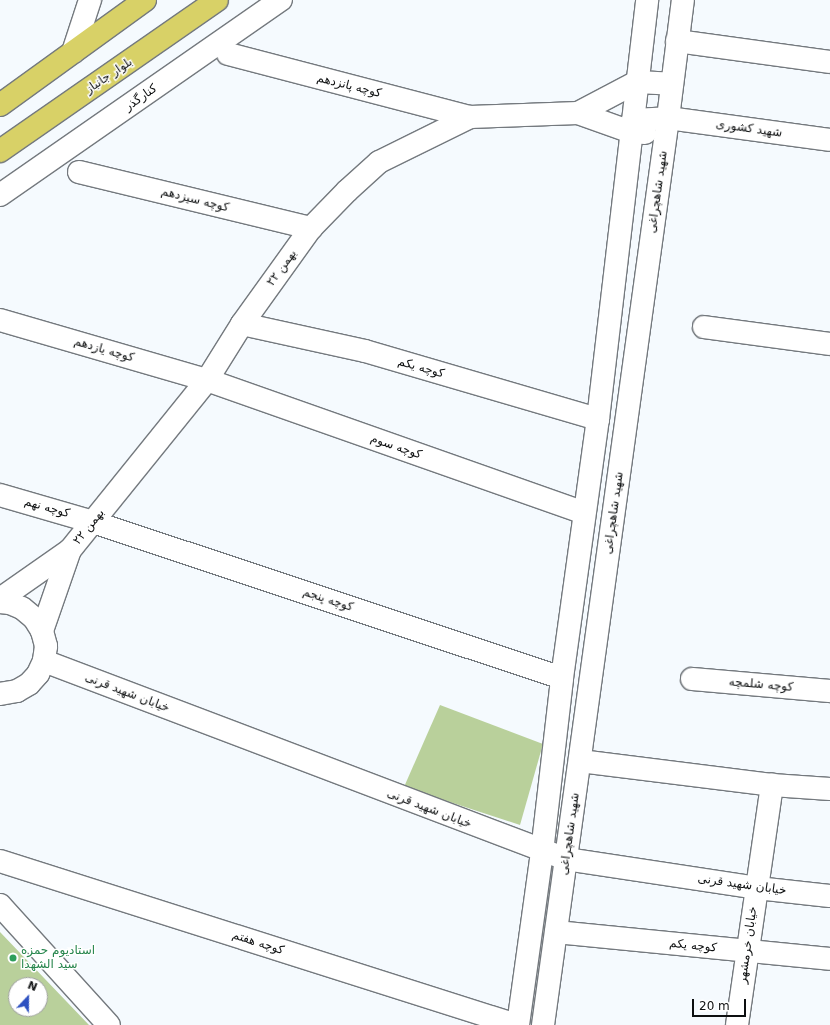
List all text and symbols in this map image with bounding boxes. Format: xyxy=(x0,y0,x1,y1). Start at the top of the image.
street label: بلوار جانباز xyxy=(83,55,135,97)
street label: کوچه پانزدهم xyxy=(315,71,383,101)
street label: کنارگذر xyxy=(122,82,160,114)
street label: شهید کشوری xyxy=(715,117,783,141)
street label: شهید شاهچراغی xyxy=(645,150,671,234)
street label: کوچه سیزدهم xyxy=(160,185,230,215)
street label: ۲۲ بهمن xyxy=(264,247,300,289)
street label: کوچه یازدهم xyxy=(72,335,136,365)
street label: کوچه یکم xyxy=(396,355,446,381)
street label: کوچه سوم xyxy=(368,432,424,462)
street label: شهید شاهچراغی xyxy=(601,471,627,555)
street label: کوچه نهم xyxy=(23,495,71,521)
street label: ۲۲ بهمن xyxy=(70,506,108,548)
street label: کوچه پنجم xyxy=(301,585,355,615)
street label: خیابان شهید قرنی xyxy=(83,670,171,716)
street label: کوچه شلمچه xyxy=(728,675,794,695)
street label: خیابان شهید قرنی xyxy=(385,786,473,832)
street label: شهید شاهچراغی xyxy=(557,792,583,876)
street label: خیابان شهید قرنی xyxy=(697,872,787,898)
street label: خیابان خرمشهر xyxy=(735,906,761,984)
street label: کوچه هفتم xyxy=(230,928,286,958)
street label: کوچه یکم xyxy=(669,936,717,956)
place label: استادیوم حمزه سید الشهدا xyxy=(21,944,95,972)
marker: استادیوم حمزه سید الشهدا xyxy=(8,953,18,963)
north arrow xyxy=(8,977,48,1017)
text: N xyxy=(26,979,39,994)
scale bar xyxy=(694,991,748,1017)
text: 20 m xyxy=(699,999,730,1013)

